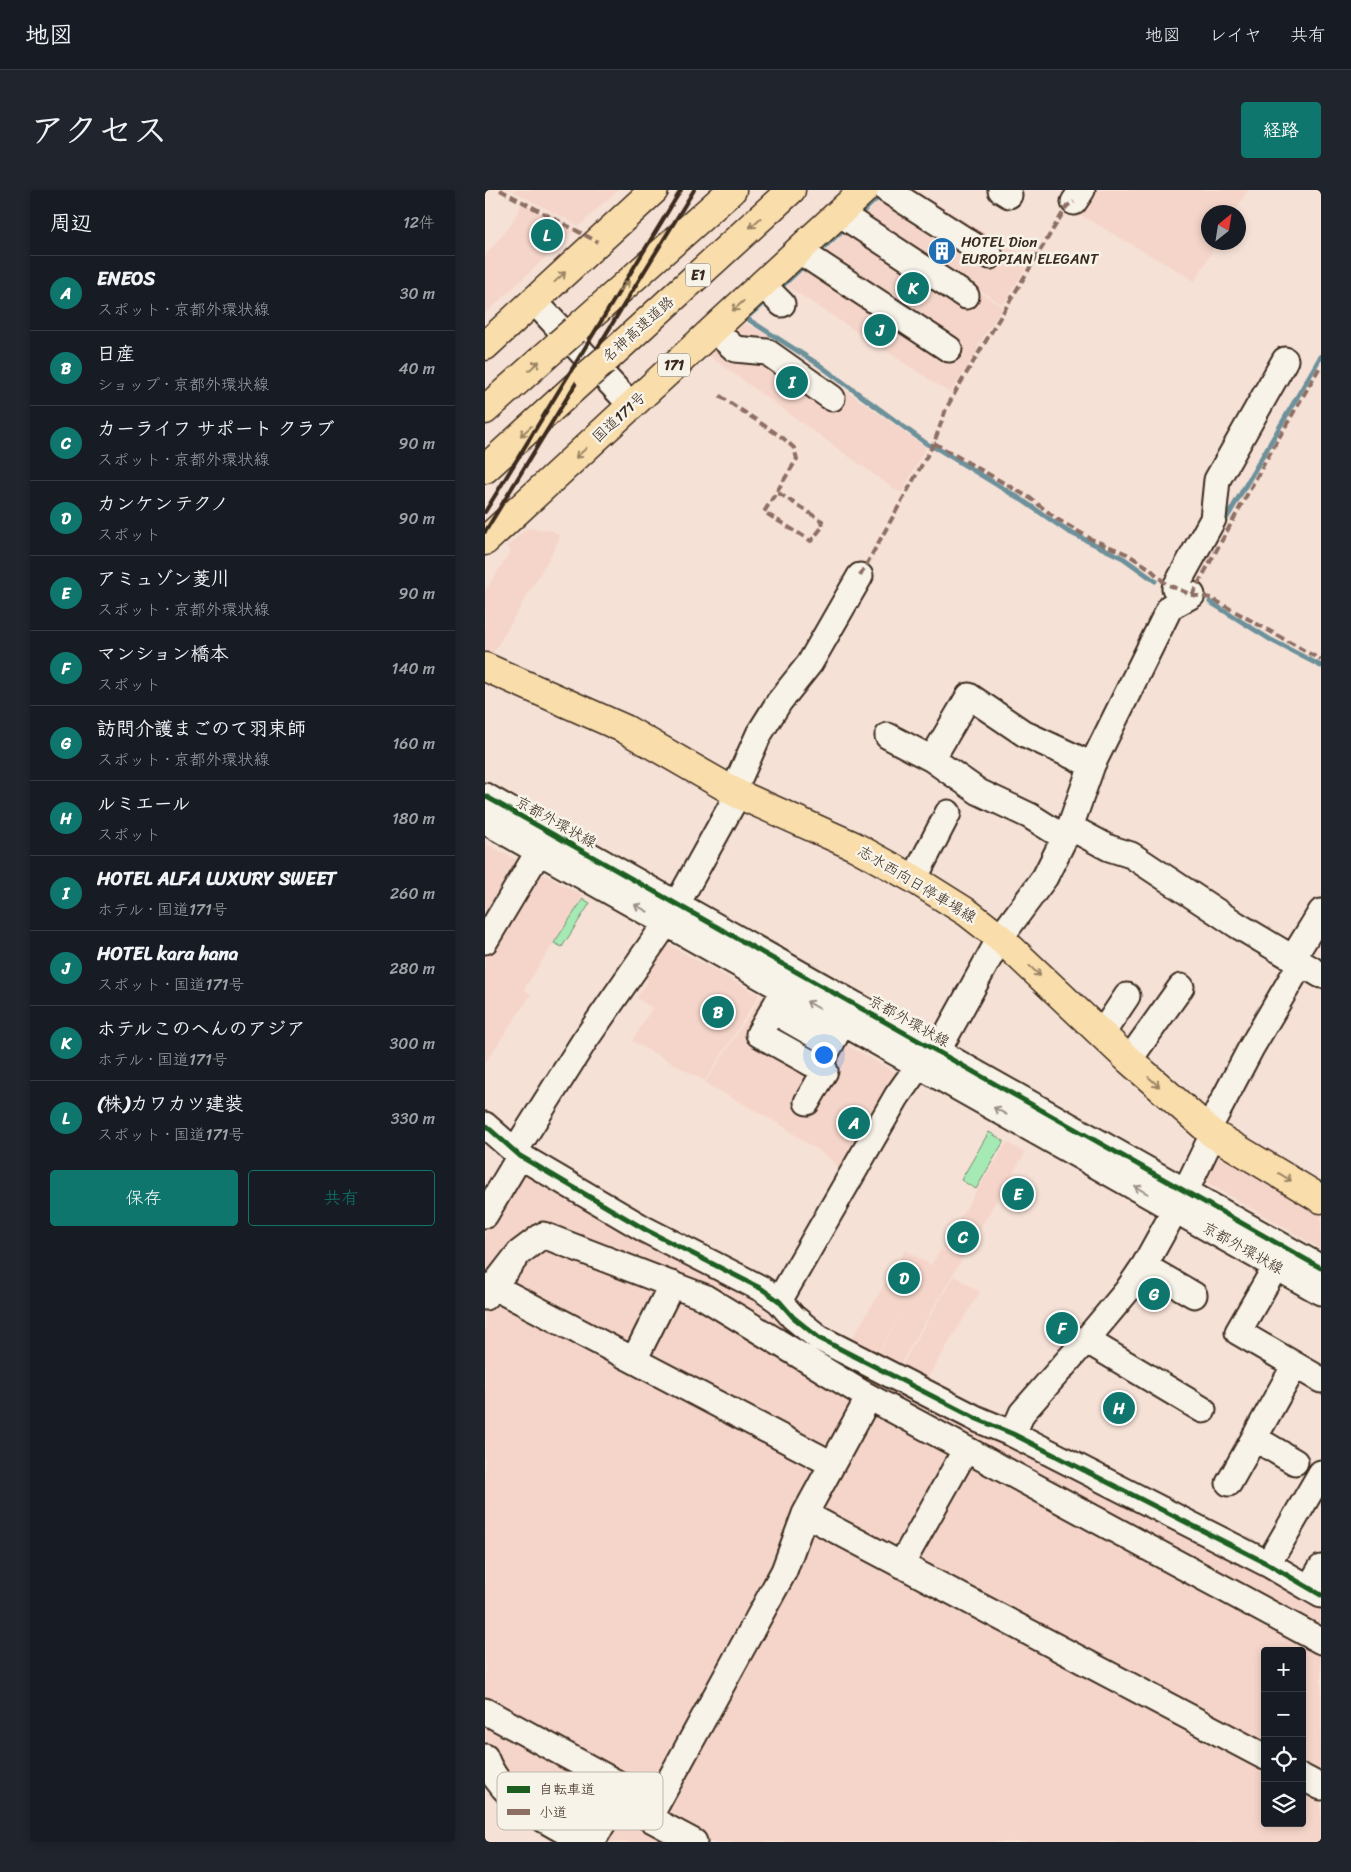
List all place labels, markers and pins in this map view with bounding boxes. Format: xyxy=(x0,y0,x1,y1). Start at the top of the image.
pin: L xyxy=(531,216,563,254)
place label: HOTEL Dion EUROPIAN ELEGANT xyxy=(961,229,1100,272)
building icon: HOTEL Dion EUROPIAN ELEGANT xyxy=(927,236,957,266)
pin: K xyxy=(897,269,929,307)
pin: J xyxy=(864,311,896,349)
pin: I xyxy=(776,363,808,401)
pin: B xyxy=(702,993,734,1031)
pin: A xyxy=(838,1104,870,1142)
pin: E xyxy=(1002,1175,1034,1213)
pin: C xyxy=(947,1218,979,1256)
pin: D xyxy=(888,1259,920,1297)
pin: G xyxy=(1138,1275,1170,1313)
pin: F xyxy=(1046,1309,1078,1347)
pin: H xyxy=(1103,1389,1135,1427)

